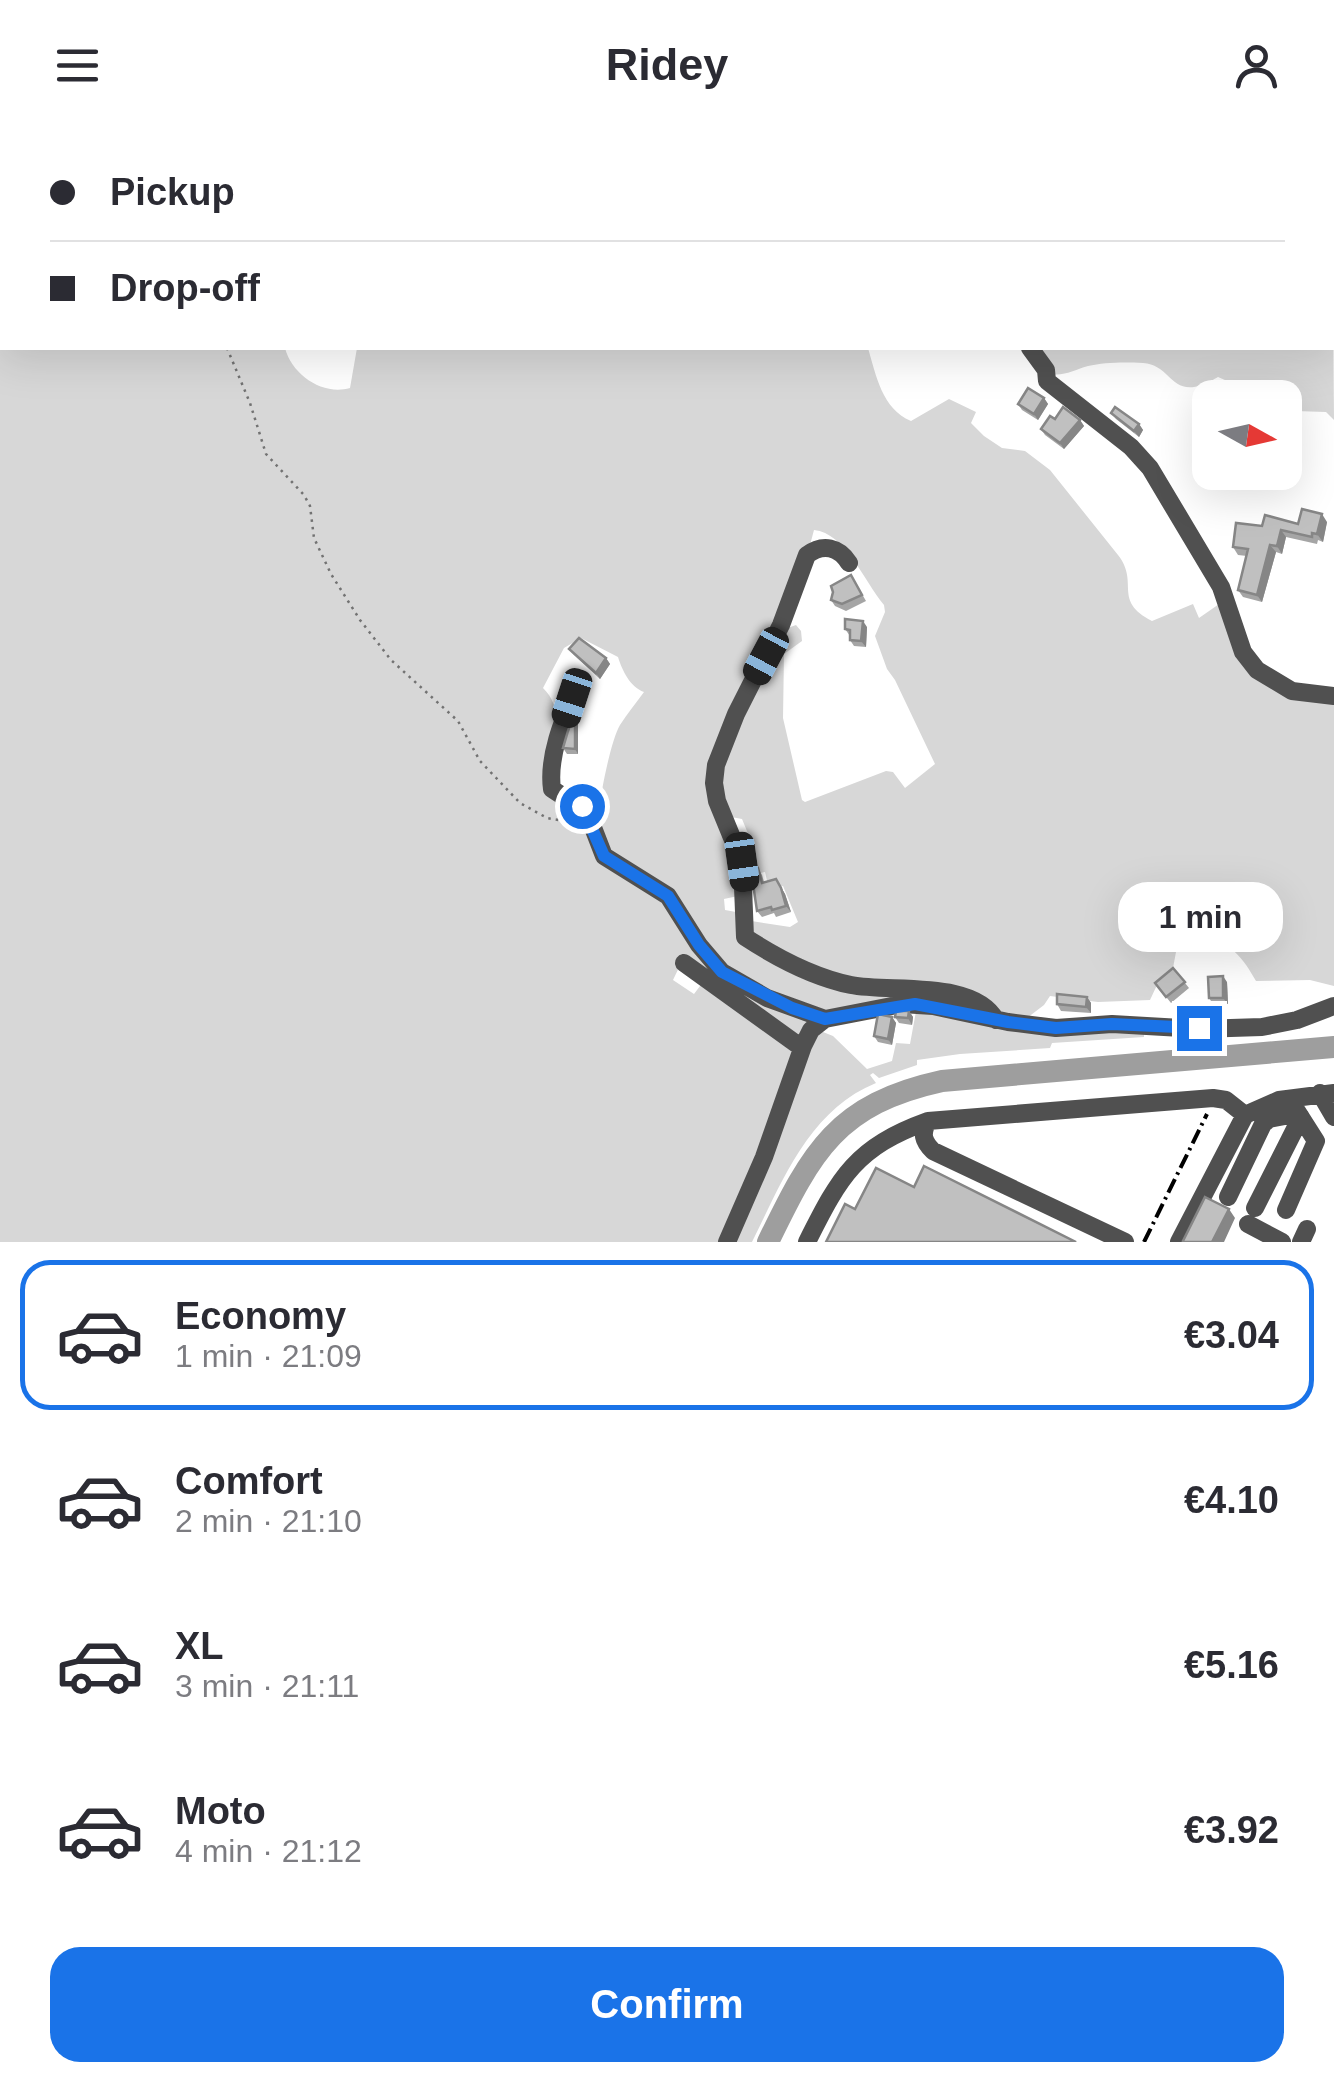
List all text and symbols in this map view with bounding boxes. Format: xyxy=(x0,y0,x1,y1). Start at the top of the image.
icon: menu xyxy=(50,38,105,93)
icon: person xyxy=(1229,38,1284,93)
text: Ridey xyxy=(606,39,728,90)
text: Pickup xyxy=(110,171,235,213)
text: Drop-off xyxy=(110,267,260,309)
north arrow xyxy=(1192,380,1302,490)
map controls xyxy=(1192,380,1302,490)
car xyxy=(739,622,793,690)
car xyxy=(548,665,596,731)
route start xyxy=(560,784,605,829)
car xyxy=(723,830,761,894)
callout: 1 min xyxy=(1116,883,1282,953)
text: 1 min xyxy=(1159,899,1242,935)
route end xyxy=(1177,1006,1222,1051)
icon: car xyxy=(55,1290,145,1380)
text: Economy xyxy=(175,1295,346,1337)
text: €3.04 xyxy=(1184,1314,1279,1356)
text: 1 min · 21:09 xyxy=(175,1338,362,1374)
icon: car xyxy=(55,1455,145,1545)
text: Comfort xyxy=(175,1460,323,1502)
text: €4.10 xyxy=(1184,1479,1279,1521)
text: 2 min · 21:10 xyxy=(175,1503,362,1539)
icon: car xyxy=(55,1620,145,1710)
text: XL xyxy=(175,1625,224,1667)
text: €5.16 xyxy=(1184,1644,1279,1686)
text: 3 min · 21:11 xyxy=(175,1668,359,1704)
icon: car xyxy=(55,1785,145,1875)
text: Moto xyxy=(175,1790,266,1832)
text: €3.92 xyxy=(1184,1809,1279,1851)
text: 4 min · 21:12 xyxy=(175,1833,362,1869)
button: Confirm xyxy=(50,1947,1284,2062)

